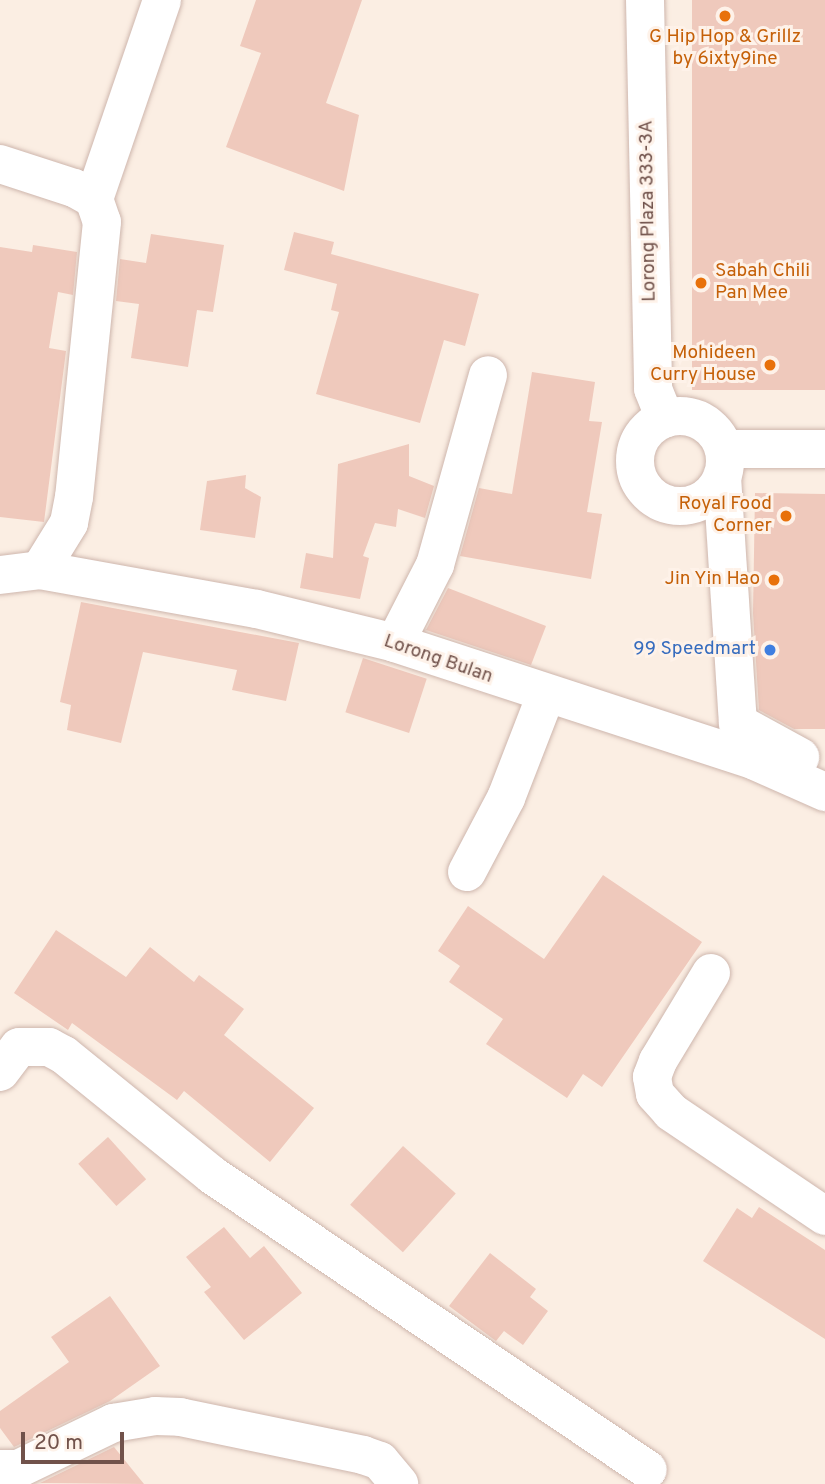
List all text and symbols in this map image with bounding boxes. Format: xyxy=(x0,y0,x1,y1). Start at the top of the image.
marker: G Hip Hop & Grillz by 6ixty9ine xyxy=(717,8,733,24)
place label: G Hip Hop & Grillz by 6ixty9ine xyxy=(649,27,801,71)
street label: Lorong Plaza 333-3A xyxy=(636,120,662,302)
place label: Sabah Chili Pan Mee xyxy=(715,261,810,305)
marker: Sabah Chili Pan Mee xyxy=(693,275,709,291)
place label: Mohideen Curry House xyxy=(650,343,756,387)
marker: Mohideen Curry House xyxy=(762,357,778,373)
place label: Royal Food Corner xyxy=(679,494,772,538)
marker: Royal Food Corner xyxy=(778,508,794,524)
place label: Jin Yin Hao xyxy=(664,569,760,591)
marker: Jin Yin Hao xyxy=(766,572,782,588)
street label: Lorong Bulan xyxy=(381,631,495,689)
place label: 99 Speedmart xyxy=(633,639,756,661)
marker: 99 Speedmart xyxy=(762,642,778,658)
scale bar xyxy=(24,1418,128,1462)
text: 20 m xyxy=(34,1430,83,1457)

